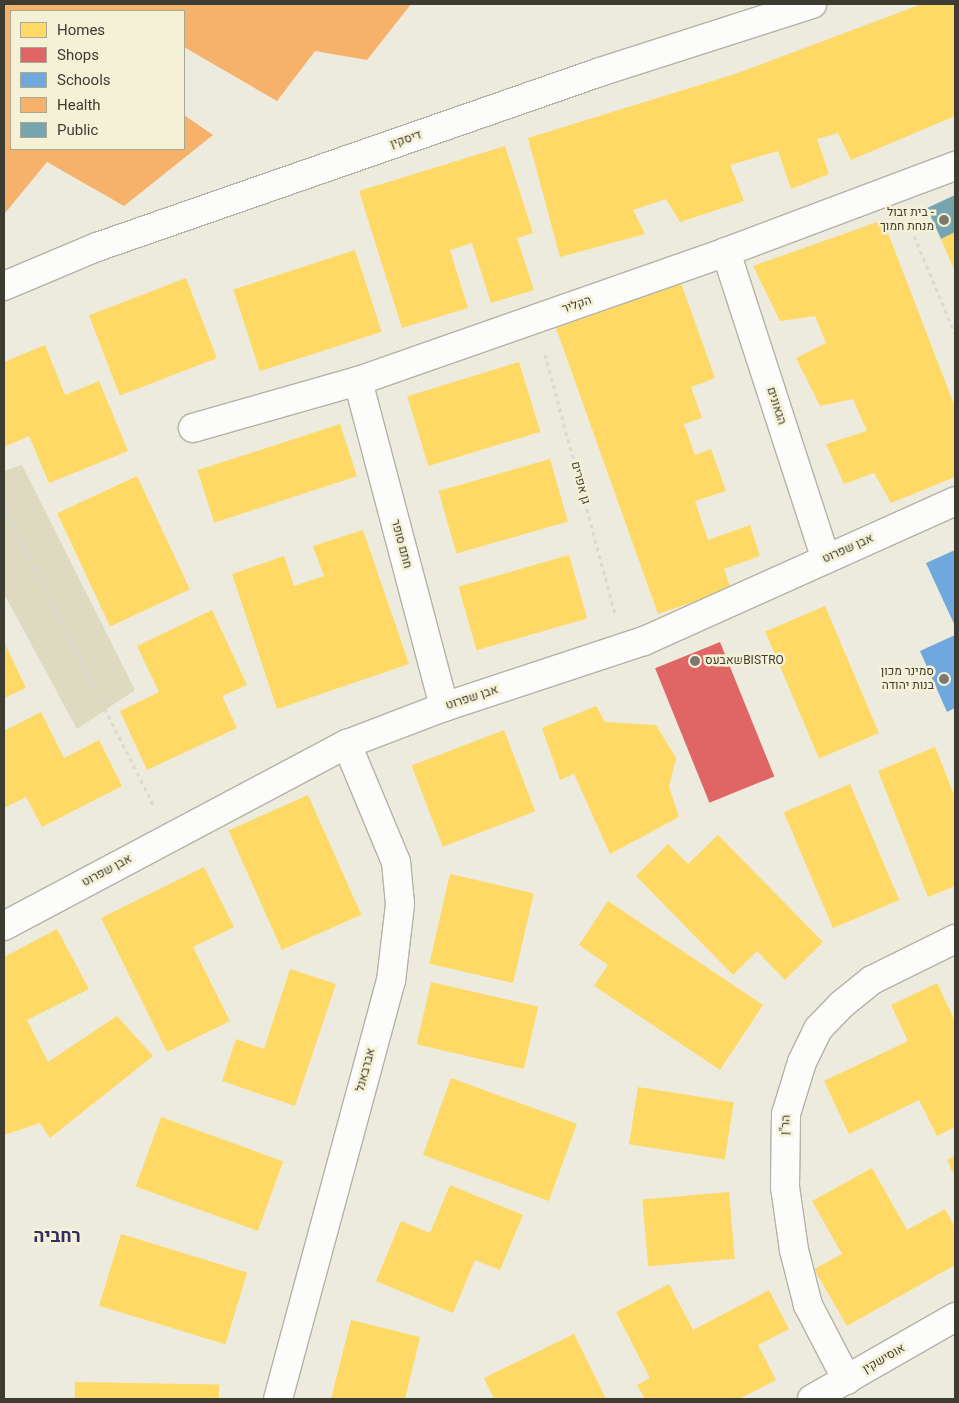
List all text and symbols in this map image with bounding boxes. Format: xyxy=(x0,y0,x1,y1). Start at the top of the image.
legend xyxy=(10,10,185,150)
text: Homes xyxy=(57,21,105,39)
text: Shops xyxy=(57,46,99,64)
text: Schools xyxy=(57,71,111,89)
text: Health xyxy=(57,96,101,114)
text: Public xyxy=(57,121,98,139)
street label: דיסקין xyxy=(389,128,423,152)
place label: בית זבול - מנחת חמוך xyxy=(880,206,934,234)
marker: בית זבול - מנחת חמוך xyxy=(938,214,950,226)
street label: הקליר xyxy=(560,293,594,317)
street label: הגאונים xyxy=(763,385,789,427)
street label: גן אפרים xyxy=(567,460,593,506)
street label: חתם סופר xyxy=(388,518,414,570)
street label: אבן שפרוט xyxy=(820,531,876,567)
place label: שאבעסBISTRO xyxy=(705,654,784,668)
marker: שאבעסBISTRO xyxy=(689,655,701,667)
place label: סמינר מכון בנות יהודה xyxy=(881,665,934,693)
marker: סמינר מכון בנות יהודה xyxy=(938,673,950,685)
street label: אבן שפרוט xyxy=(444,683,500,713)
street label: אבן שפרוט xyxy=(80,852,134,890)
street label: אברבאנל xyxy=(353,1047,379,1093)
street label: הר"ן xyxy=(778,1114,794,1136)
district label: רחביה xyxy=(33,1225,81,1247)
street label: אוסישקין xyxy=(860,1341,908,1377)

